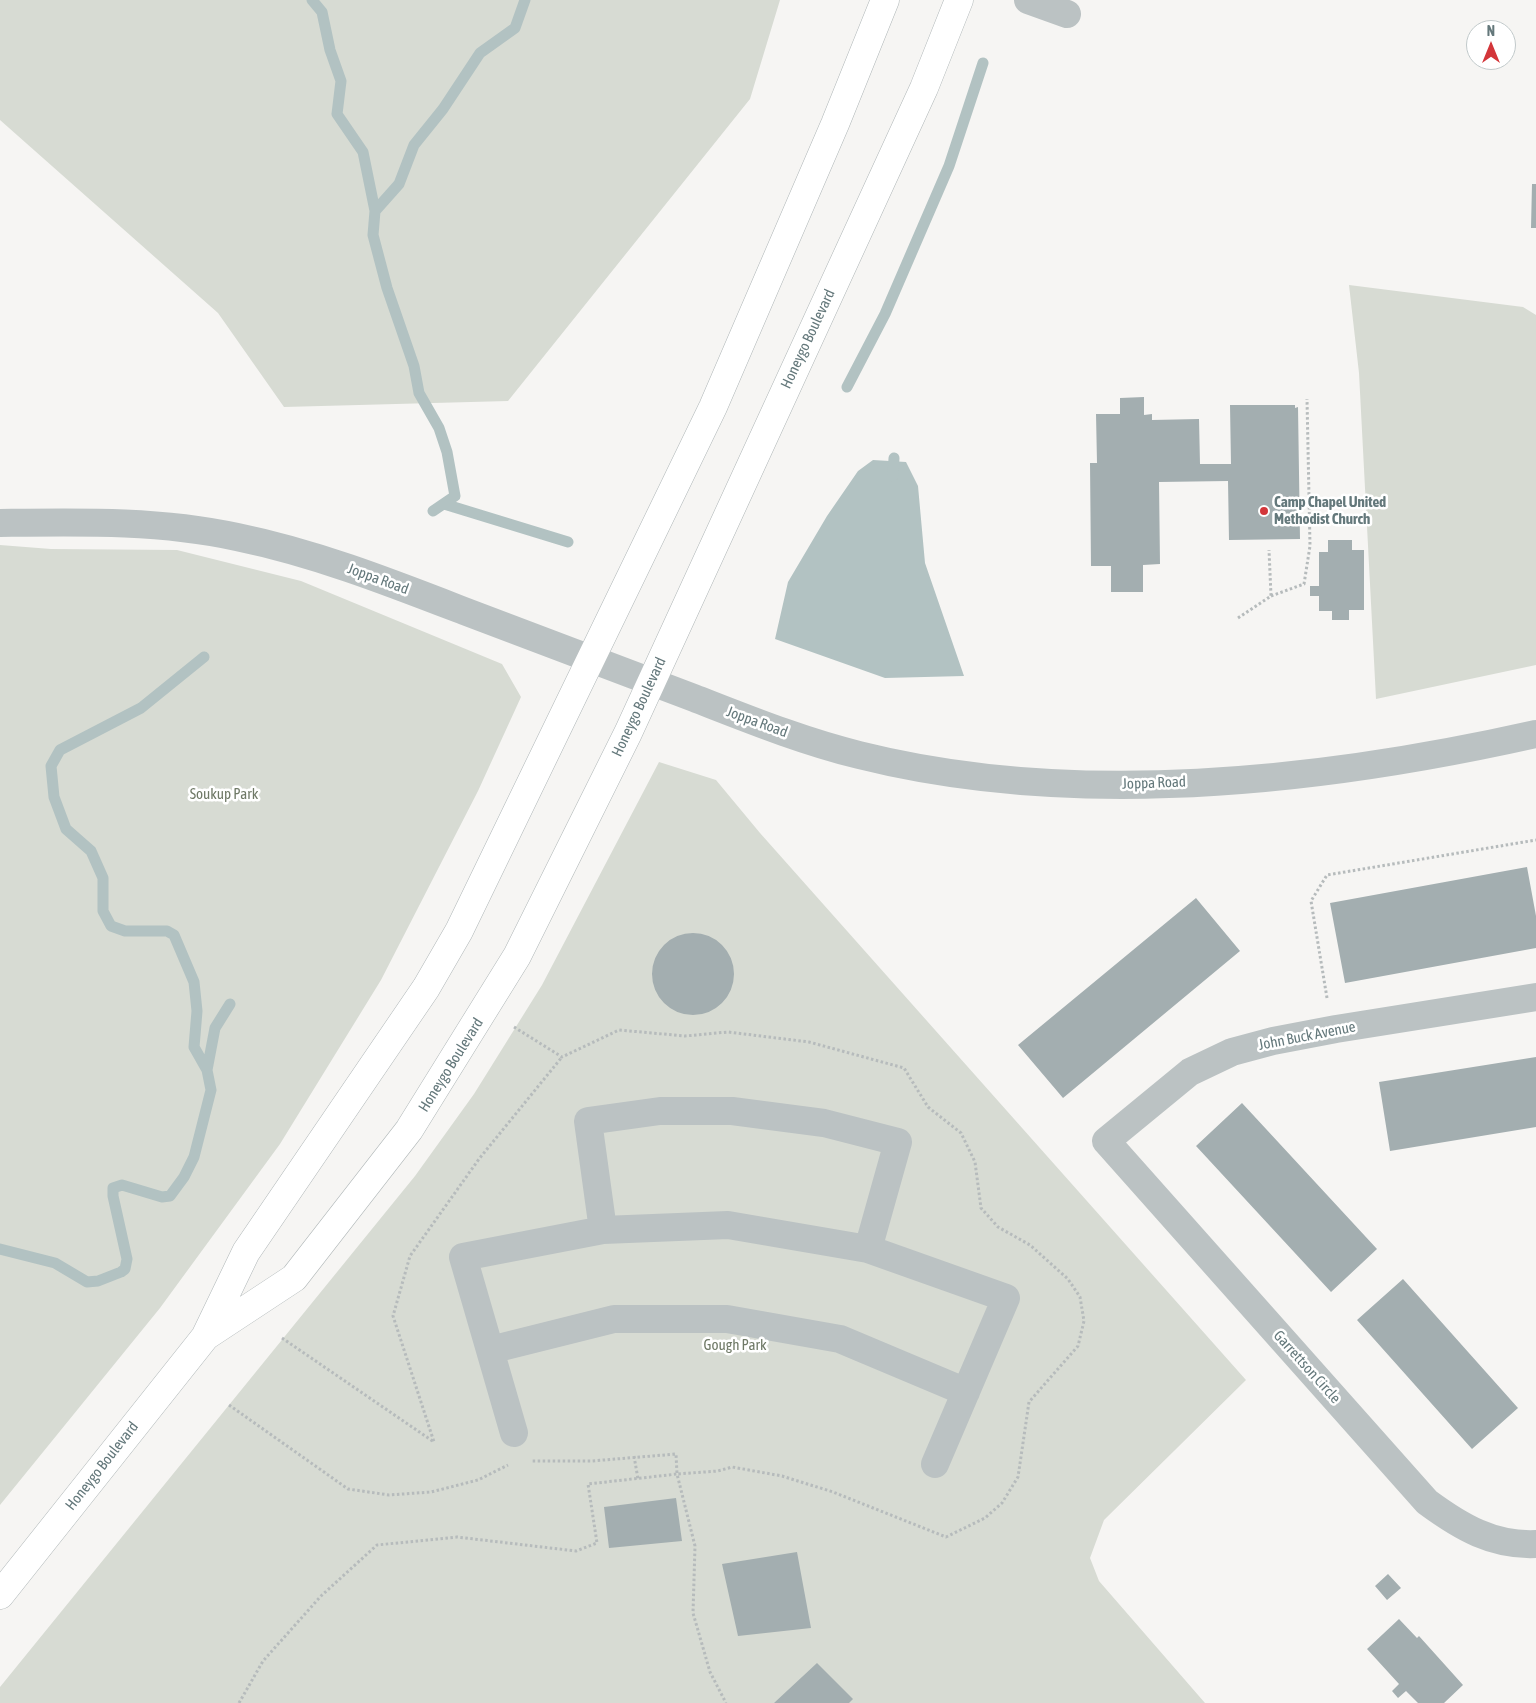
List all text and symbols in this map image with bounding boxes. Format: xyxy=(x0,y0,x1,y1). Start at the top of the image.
north arrow xyxy=(1466,20,1516,70)
text: N xyxy=(1487,23,1495,39)
street label: Honeygo Boulevard xyxy=(777,286,839,392)
place label: Camp Chapel United Methodist Church xyxy=(1274,493,1386,528)
marker: Camp Chapel United Methodist Church xyxy=(1258,505,1270,517)
street label: Joppa Road xyxy=(345,560,411,598)
street label: Honeygo Boulevard xyxy=(608,654,670,760)
street label: Joppa Road xyxy=(724,703,790,741)
street label: Joppa Road xyxy=(1122,773,1186,793)
park label: Soukup Park xyxy=(190,785,258,803)
street label: Honeygo Boulevard xyxy=(415,1015,487,1115)
street label: John Buck Avenue xyxy=(1257,1018,1357,1054)
street label: Garrettson Circle xyxy=(1270,1327,1344,1407)
park label: Gough Park xyxy=(703,1336,767,1354)
street label: Honeygo Boulevard xyxy=(62,1418,142,1514)

